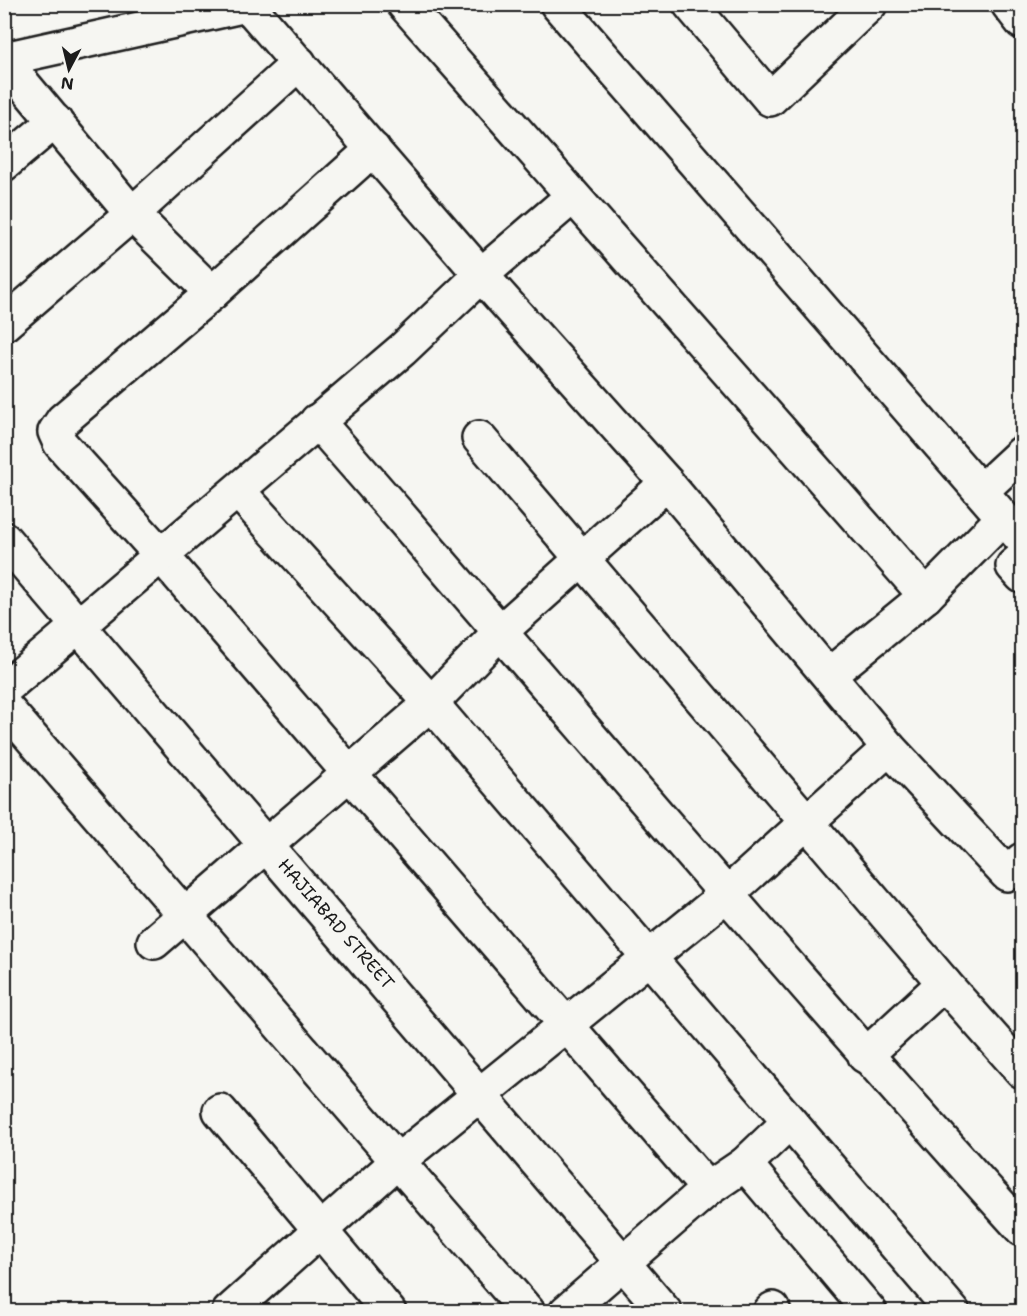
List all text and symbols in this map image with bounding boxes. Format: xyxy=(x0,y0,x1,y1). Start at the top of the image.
north arrow xyxy=(39,39,99,99)
text: N xyxy=(60,72,75,95)
street label: HAJIABAD STREET xyxy=(272,853,400,995)

